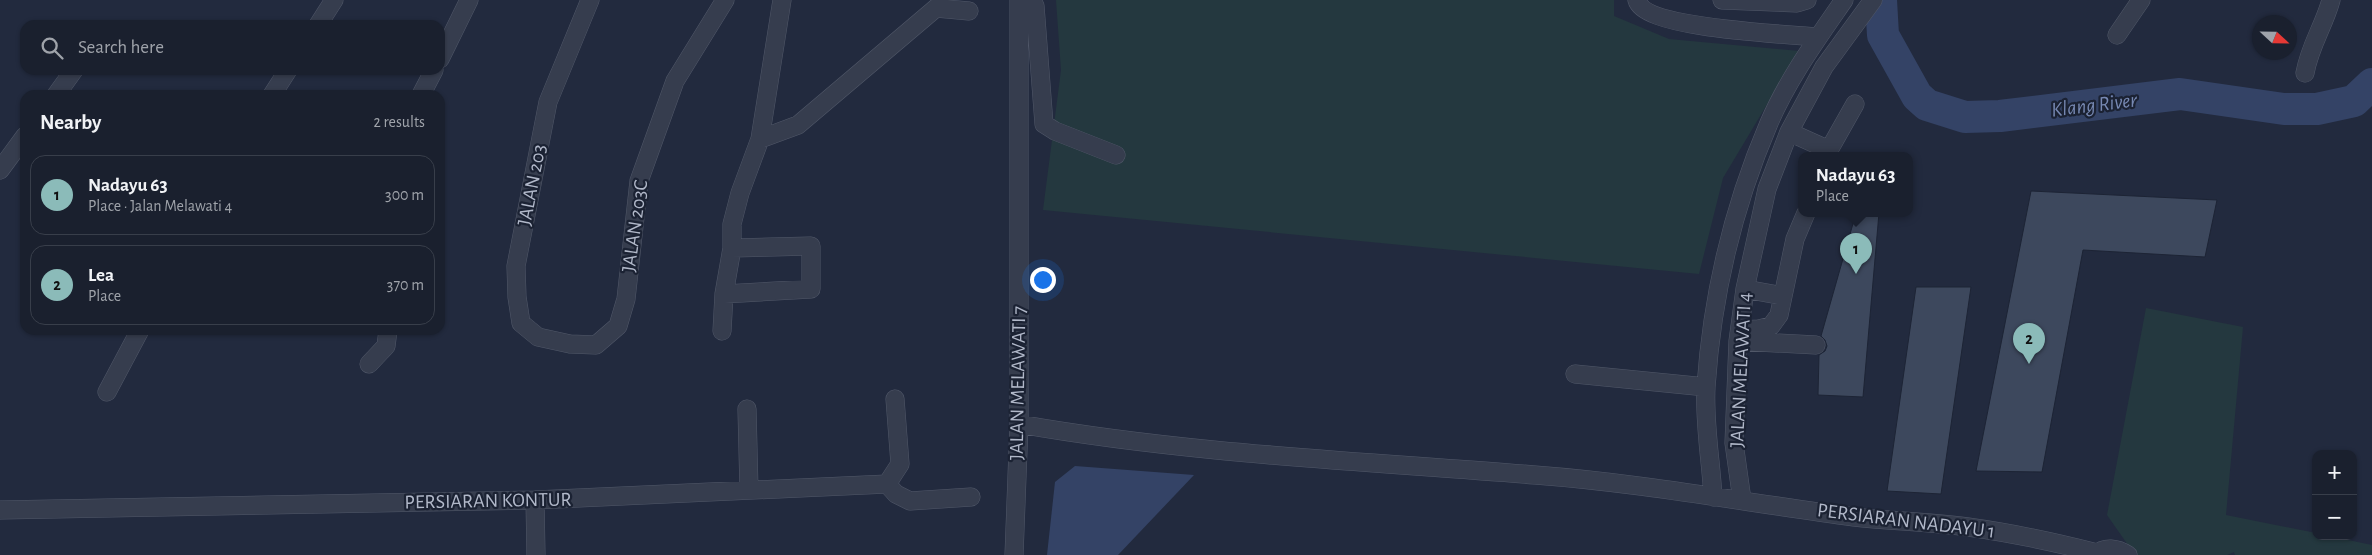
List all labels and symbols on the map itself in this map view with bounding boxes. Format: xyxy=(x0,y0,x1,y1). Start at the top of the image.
north arrow xyxy=(2252,15,2297,60)
water label: Klang River xyxy=(2050,89,2139,121)
street label: JALAN 203 xyxy=(514,143,550,227)
street label: JALAN 203C xyxy=(619,179,651,273)
pin: 1 xyxy=(1840,233,1872,274)
your location xyxy=(1030,267,1056,293)
street label: JALAN MELAWATI 4 xyxy=(1727,292,1755,448)
street label: JALAN MELAWATI 7 xyxy=(1007,306,1029,460)
pin: 2 xyxy=(2013,323,2045,364)
street label: PERSIARAN KONTUR xyxy=(404,490,572,512)
street label: PERSIARAN NADAYU 1 xyxy=(1816,500,1996,542)

